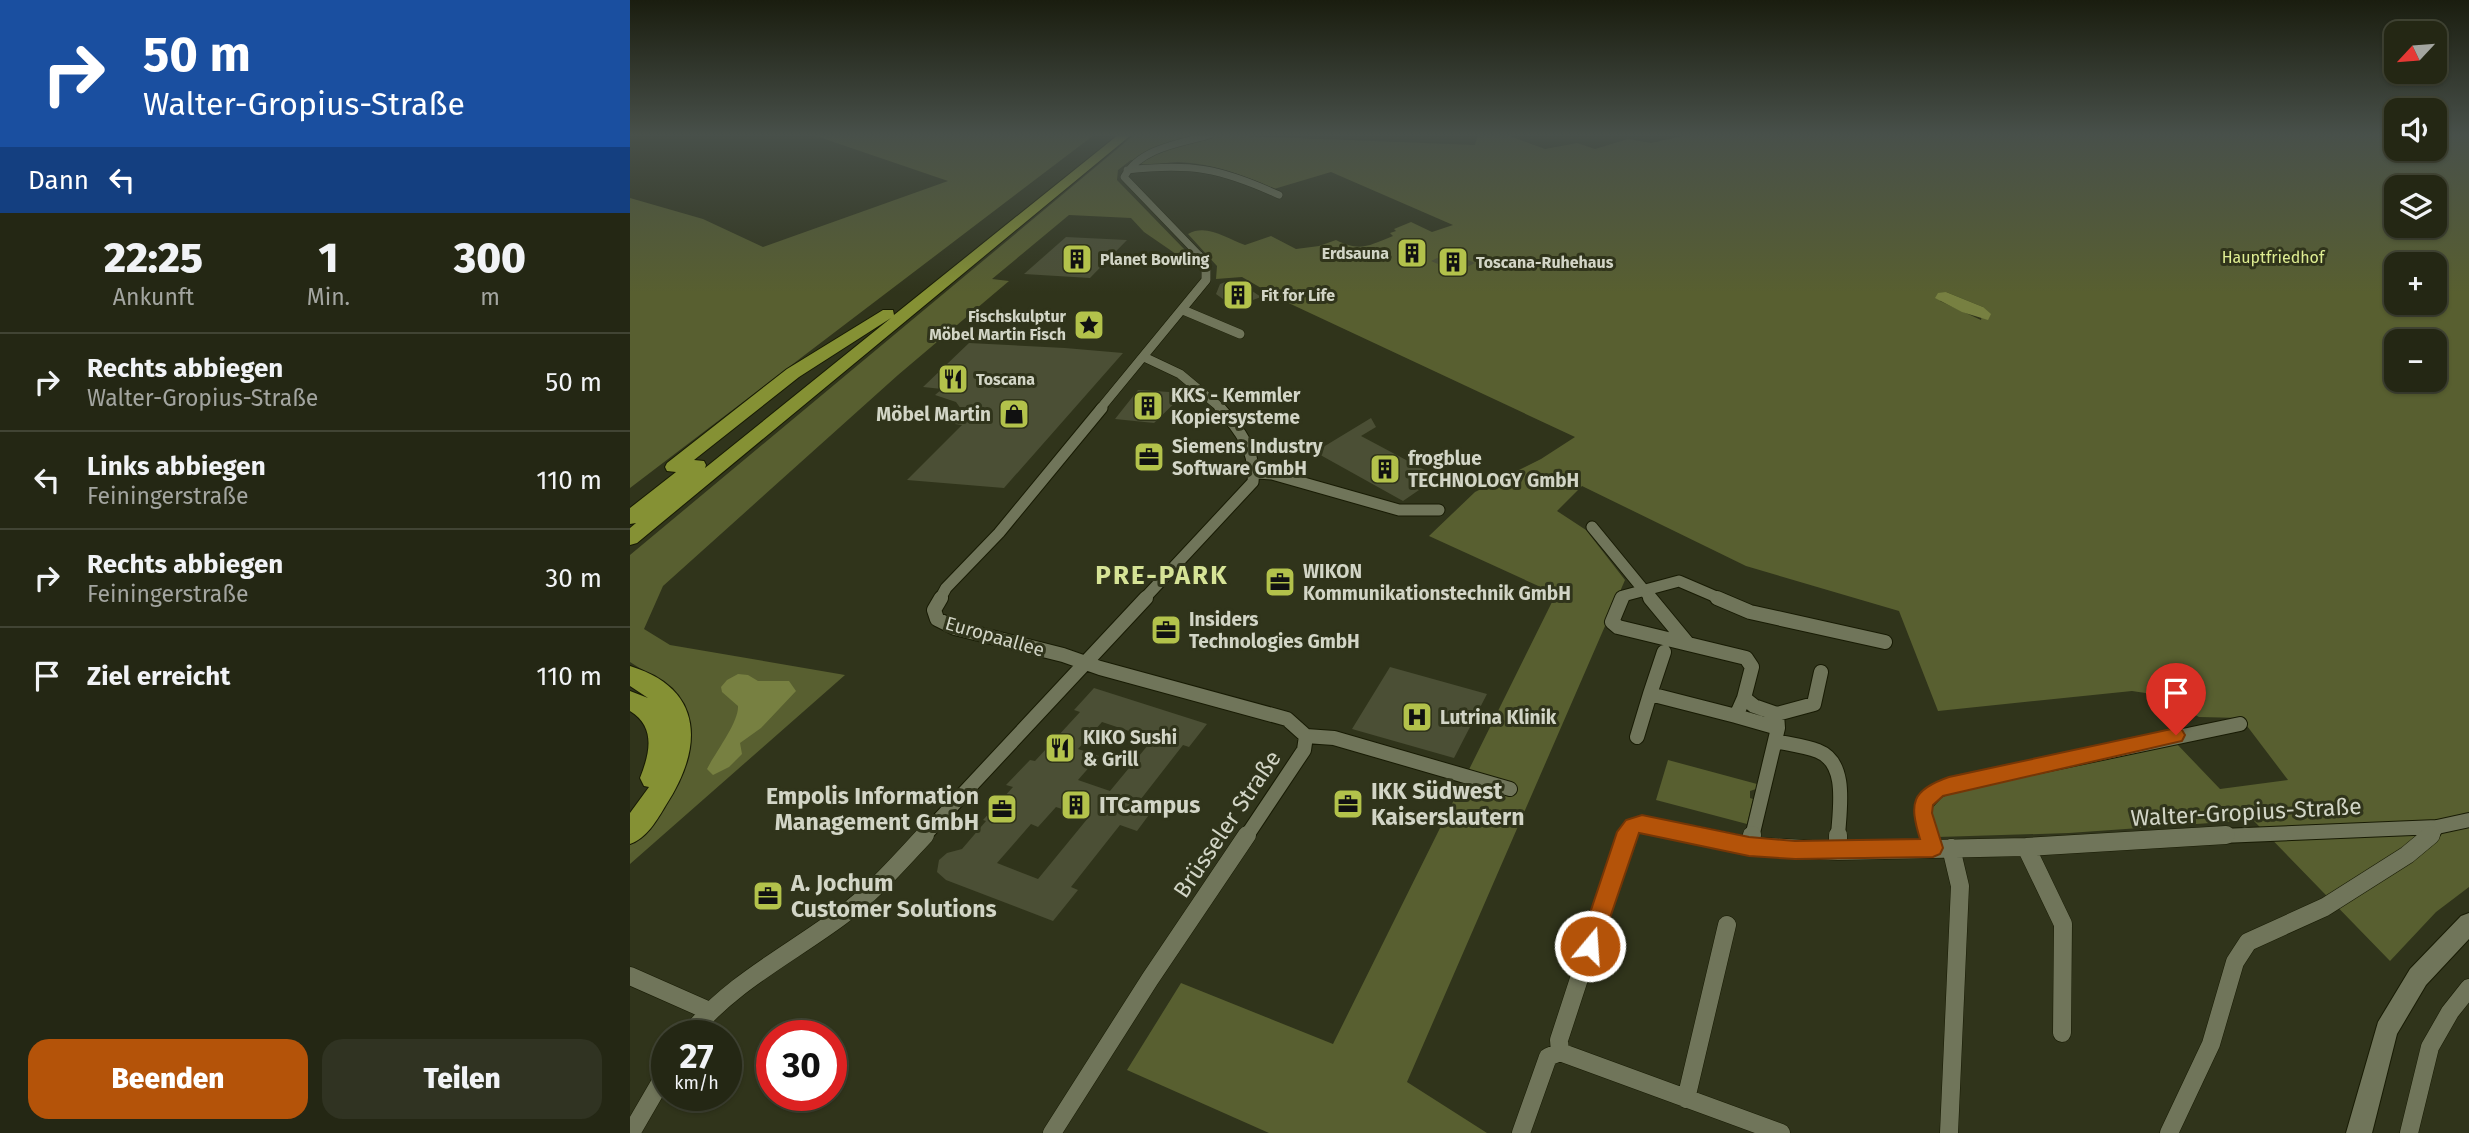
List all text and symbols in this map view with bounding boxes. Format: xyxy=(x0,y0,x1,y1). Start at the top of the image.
north arrow xyxy=(2384,21,2446,84)
map controls xyxy=(2384,21,2447,392)
text: 50 m xyxy=(143,25,251,84)
icon: right xyxy=(28,28,119,119)
text: Walter-Gropius-Straße xyxy=(143,85,465,123)
button: sound xyxy=(2384,98,2447,161)
icon: left xyxy=(103,161,141,199)
text: Dann xyxy=(28,165,89,196)
button: layers xyxy=(2384,175,2447,238)
text: 22:25 xyxy=(104,233,203,283)
text: 1 xyxy=(319,233,338,283)
text: 300 xyxy=(454,233,526,283)
building icon: Erdsauna xyxy=(1395,236,1429,270)
building icon: Planet Bowling xyxy=(1060,242,1094,276)
place label: Erdsauna xyxy=(1322,244,1389,263)
building icon: Toscana-Ruhehaus xyxy=(1436,245,1470,279)
park label: Hauptfriedhof xyxy=(2222,248,2326,267)
place label: Planet Bowling xyxy=(1100,250,1210,269)
button: + xyxy=(2384,252,2447,315)
place label: Toscana-Ruhehaus xyxy=(1476,253,1614,272)
building icon: Fit for Life xyxy=(1221,278,1255,312)
text: Ankunft xyxy=(113,283,194,311)
text: Min. xyxy=(307,283,350,311)
text: m xyxy=(480,283,500,311)
place label: Fit for Life xyxy=(1261,286,1335,305)
place label: Fischskulptur Möbel Martin Fisch xyxy=(929,307,1067,344)
place icon: Fischskulptur Möbel Martin Fisch xyxy=(1072,308,1106,342)
button: − xyxy=(2384,329,2447,392)
text: Rechts abbiegen xyxy=(87,353,283,384)
restaurant icon: Toscana xyxy=(936,362,970,396)
icon: right xyxy=(28,363,66,401)
text: 50 m xyxy=(545,367,602,398)
place label: Toscana xyxy=(976,370,1035,389)
text: Walter-Gropius-Straße xyxy=(87,384,318,412)
place label: KKS - Kemmler Kopiersysteme xyxy=(1171,384,1301,429)
building icon: KKS - Kemmler Kopiersysteme xyxy=(1131,389,1165,423)
shop icon: Möbel Martin xyxy=(997,397,1031,431)
place label: Möbel Martin xyxy=(876,403,991,426)
place label: Siemens Industry Software GmbH xyxy=(1172,435,1323,480)
office icon: Siemens Industry Software GmbH xyxy=(1132,440,1166,474)
place label: frogblue TECHNOLOGY GmbH xyxy=(1408,447,1579,492)
text: Links abbiegen xyxy=(87,451,266,482)
building icon: frogblue TECHNOLOGY GmbH xyxy=(1368,452,1402,486)
icon: left xyxy=(28,461,66,499)
text: 110 m xyxy=(536,465,602,496)
text: Feiningerstraße xyxy=(87,482,248,510)
text: Rechts abbiegen xyxy=(87,549,283,580)
icon: right xyxy=(28,559,66,597)
district label: PRE-PARK xyxy=(1095,560,1229,591)
place label: WIKON Kommunikationstechnik GmbH xyxy=(1303,560,1571,605)
text: 30 m xyxy=(545,563,602,594)
office icon: WIKON Kommunikationstechnik GmbH xyxy=(1263,565,1297,599)
text: Feiningerstraße xyxy=(87,580,248,608)
place label: Insiders Technologies GmbH xyxy=(1189,608,1360,653)
street label: Europaallee xyxy=(943,611,1047,662)
office icon: Insiders Technologies GmbH xyxy=(1149,613,1183,647)
icon: arrive xyxy=(28,657,66,695)
text: Ziel erreicht xyxy=(87,661,230,692)
text: 110 m xyxy=(536,661,602,692)
pin xyxy=(2146,663,2206,735)
icon: arrive xyxy=(2157,674,2195,712)
hospital icon: Lutrina Klinik xyxy=(1400,700,1434,734)
place label: Lutrina Klinik xyxy=(1440,706,1557,729)
place label: KIKO Sushi & Grill xyxy=(1083,726,1177,771)
restaurant icon: KIKO Sushi & Grill xyxy=(1043,731,1077,765)
street label: Brüsseler Straße xyxy=(1167,745,1287,903)
place label: IKK Südwest Kaiserslautern xyxy=(1371,777,1524,831)
place label: Empolis Information Management GmbH xyxy=(766,782,979,836)
office icon: IKK Südwest Kaiserslautern xyxy=(1331,787,1365,821)
building icon: ITCampus xyxy=(1059,788,1093,822)
place label: ITCampus xyxy=(1099,791,1200,819)
office icon: Empolis Information Management GmbH xyxy=(985,792,1019,826)
street label: Walter-Gropius-Straße xyxy=(2130,792,2362,832)
place label: A. Jochum Customer Solutions xyxy=(790,869,997,923)
office icon: A. Jochum Customer Solutions xyxy=(751,879,785,913)
position arrow xyxy=(1553,909,1627,983)
speed limit sign: 30 xyxy=(756,1020,847,1111)
text: 27 xyxy=(679,1035,714,1077)
button: Beenden xyxy=(28,1039,308,1119)
button: Teilen xyxy=(322,1039,602,1119)
text: km/h xyxy=(674,1072,719,1094)

